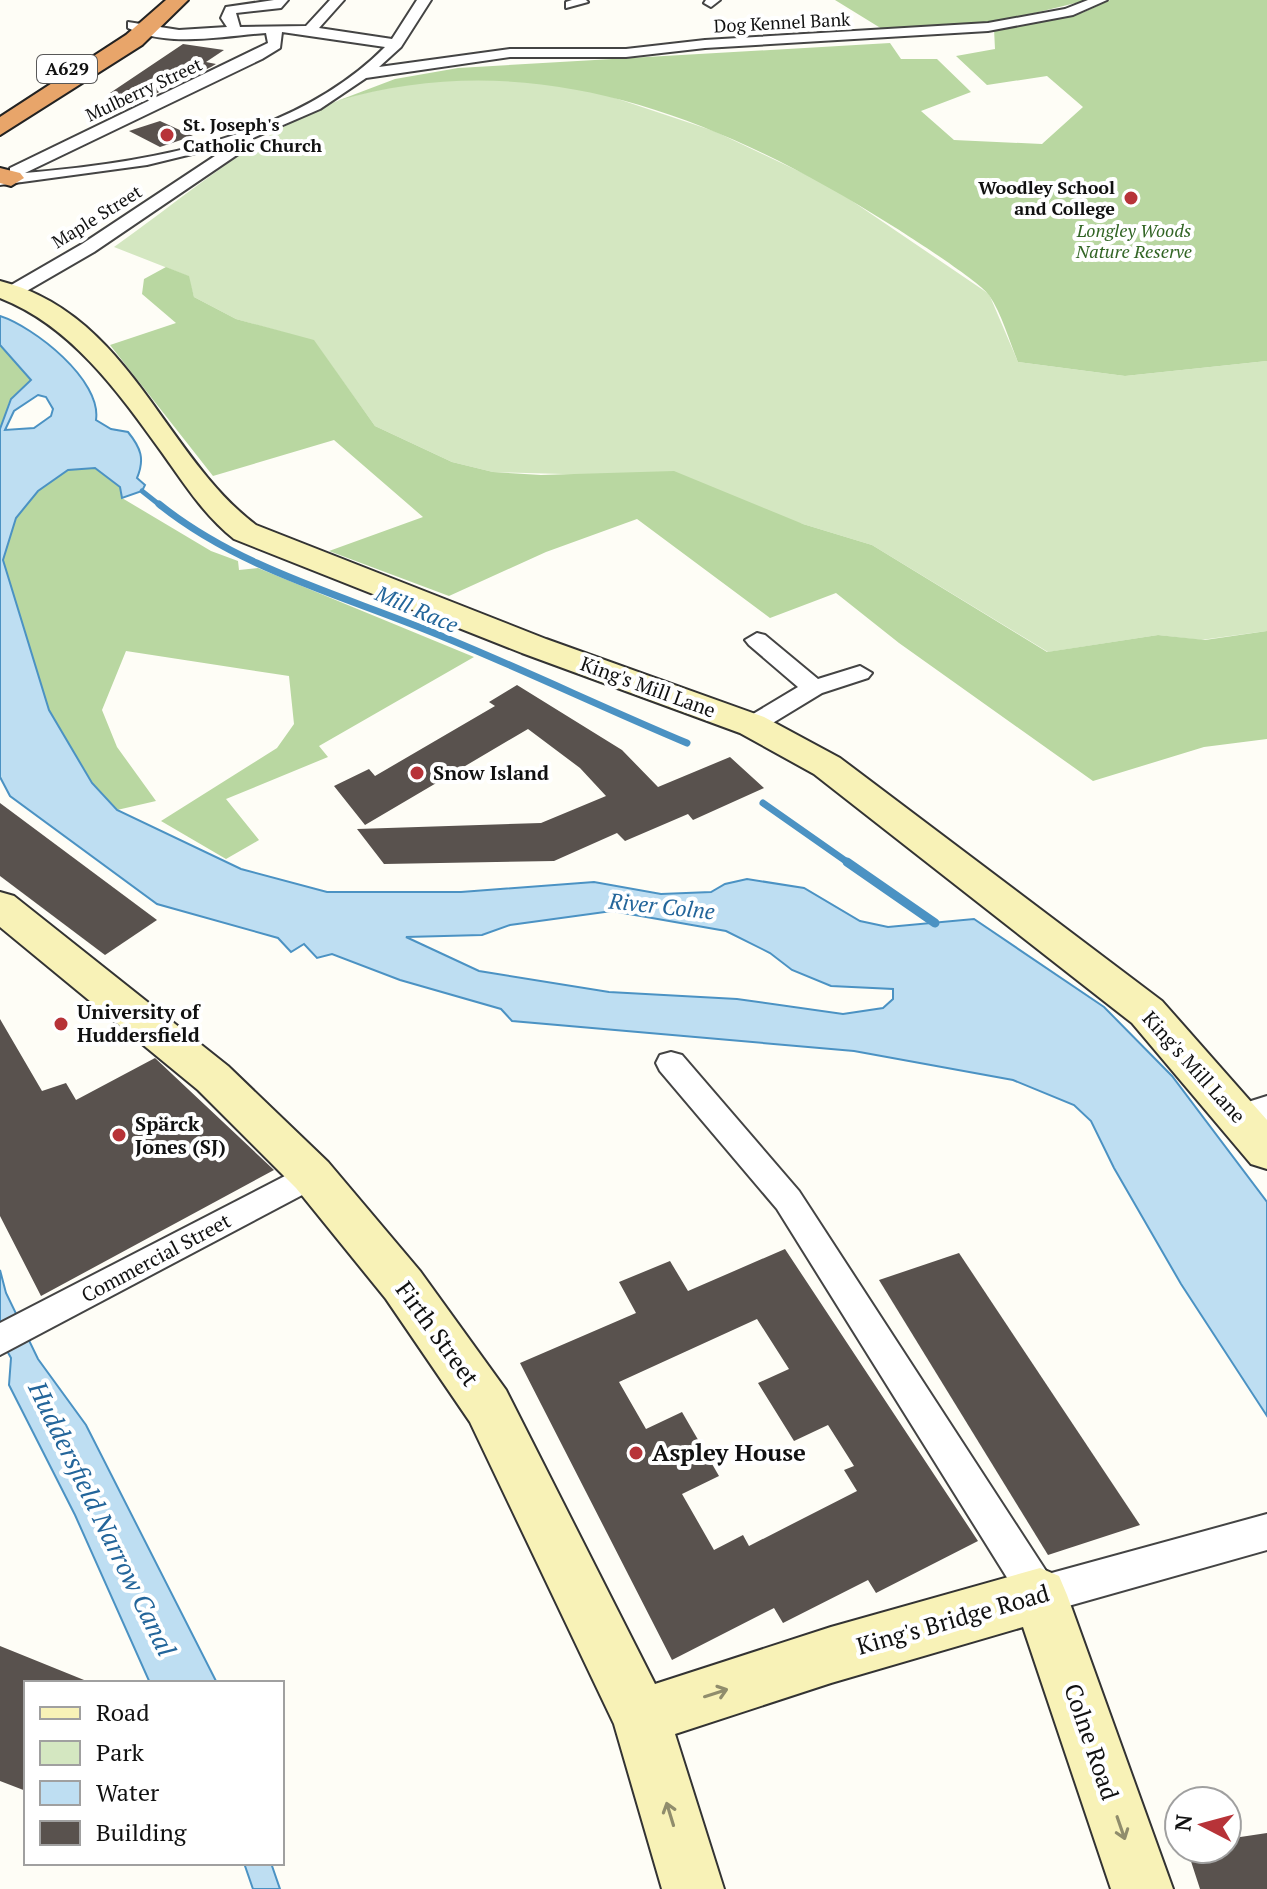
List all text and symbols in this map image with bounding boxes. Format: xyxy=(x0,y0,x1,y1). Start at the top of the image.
street label: Dog Kennel Bank xyxy=(713,6,852,38)
street label: Mulberry Street xyxy=(81,51,206,127)
road number: A629 xyxy=(37,55,97,83)
place label: St. Joseph's Catholic Church xyxy=(183,112,323,157)
marker: St. Joseph's Catholic Church xyxy=(158,126,176,144)
place label: Woodley School and College xyxy=(978,175,1115,220)
street label: Maple Street xyxy=(47,179,146,253)
marker: Woodley School and College xyxy=(1122,189,1140,207)
park label: Longley Woods Nature Reserve xyxy=(1075,218,1192,263)
water label: Mill Race xyxy=(370,578,463,639)
street label: King's Mill Lane xyxy=(577,650,720,723)
place label: Snow Island xyxy=(433,759,549,786)
marker: Snow Island xyxy=(408,764,426,782)
water label: River Colne xyxy=(607,885,716,925)
place label: University of Huddersfield xyxy=(77,998,201,1048)
street label: King's Mill Lane xyxy=(1137,1005,1252,1128)
marker: University of Huddersfield xyxy=(52,1015,70,1033)
place label: Spärck Jones (SJ) xyxy=(135,1110,226,1160)
marker: Spärck Jones (SJ) xyxy=(110,1126,128,1144)
street label: Commercial Street xyxy=(76,1207,236,1308)
street label: Firth Street xyxy=(389,1275,487,1392)
water label: Huddersfield Narrow Canal xyxy=(21,1375,185,1662)
place label: Aspley House xyxy=(652,1436,806,1468)
marker: Aspley House xyxy=(627,1444,645,1462)
street label: King's Bridge Road xyxy=(853,1576,1053,1662)
street label: Colne Road xyxy=(1057,1679,1127,1804)
legend xyxy=(24,1681,284,1865)
one-way arrow xyxy=(703,1684,728,1699)
text: Road xyxy=(96,1696,150,1728)
text: Park xyxy=(96,1736,145,1768)
text: Water xyxy=(96,1776,160,1808)
north arrow xyxy=(1163,1785,1243,1865)
one-way arrow xyxy=(662,1802,677,1828)
text: N xyxy=(1167,1813,1198,1833)
one-way arrow xyxy=(1114,1815,1129,1840)
text: Building xyxy=(96,1816,187,1848)

